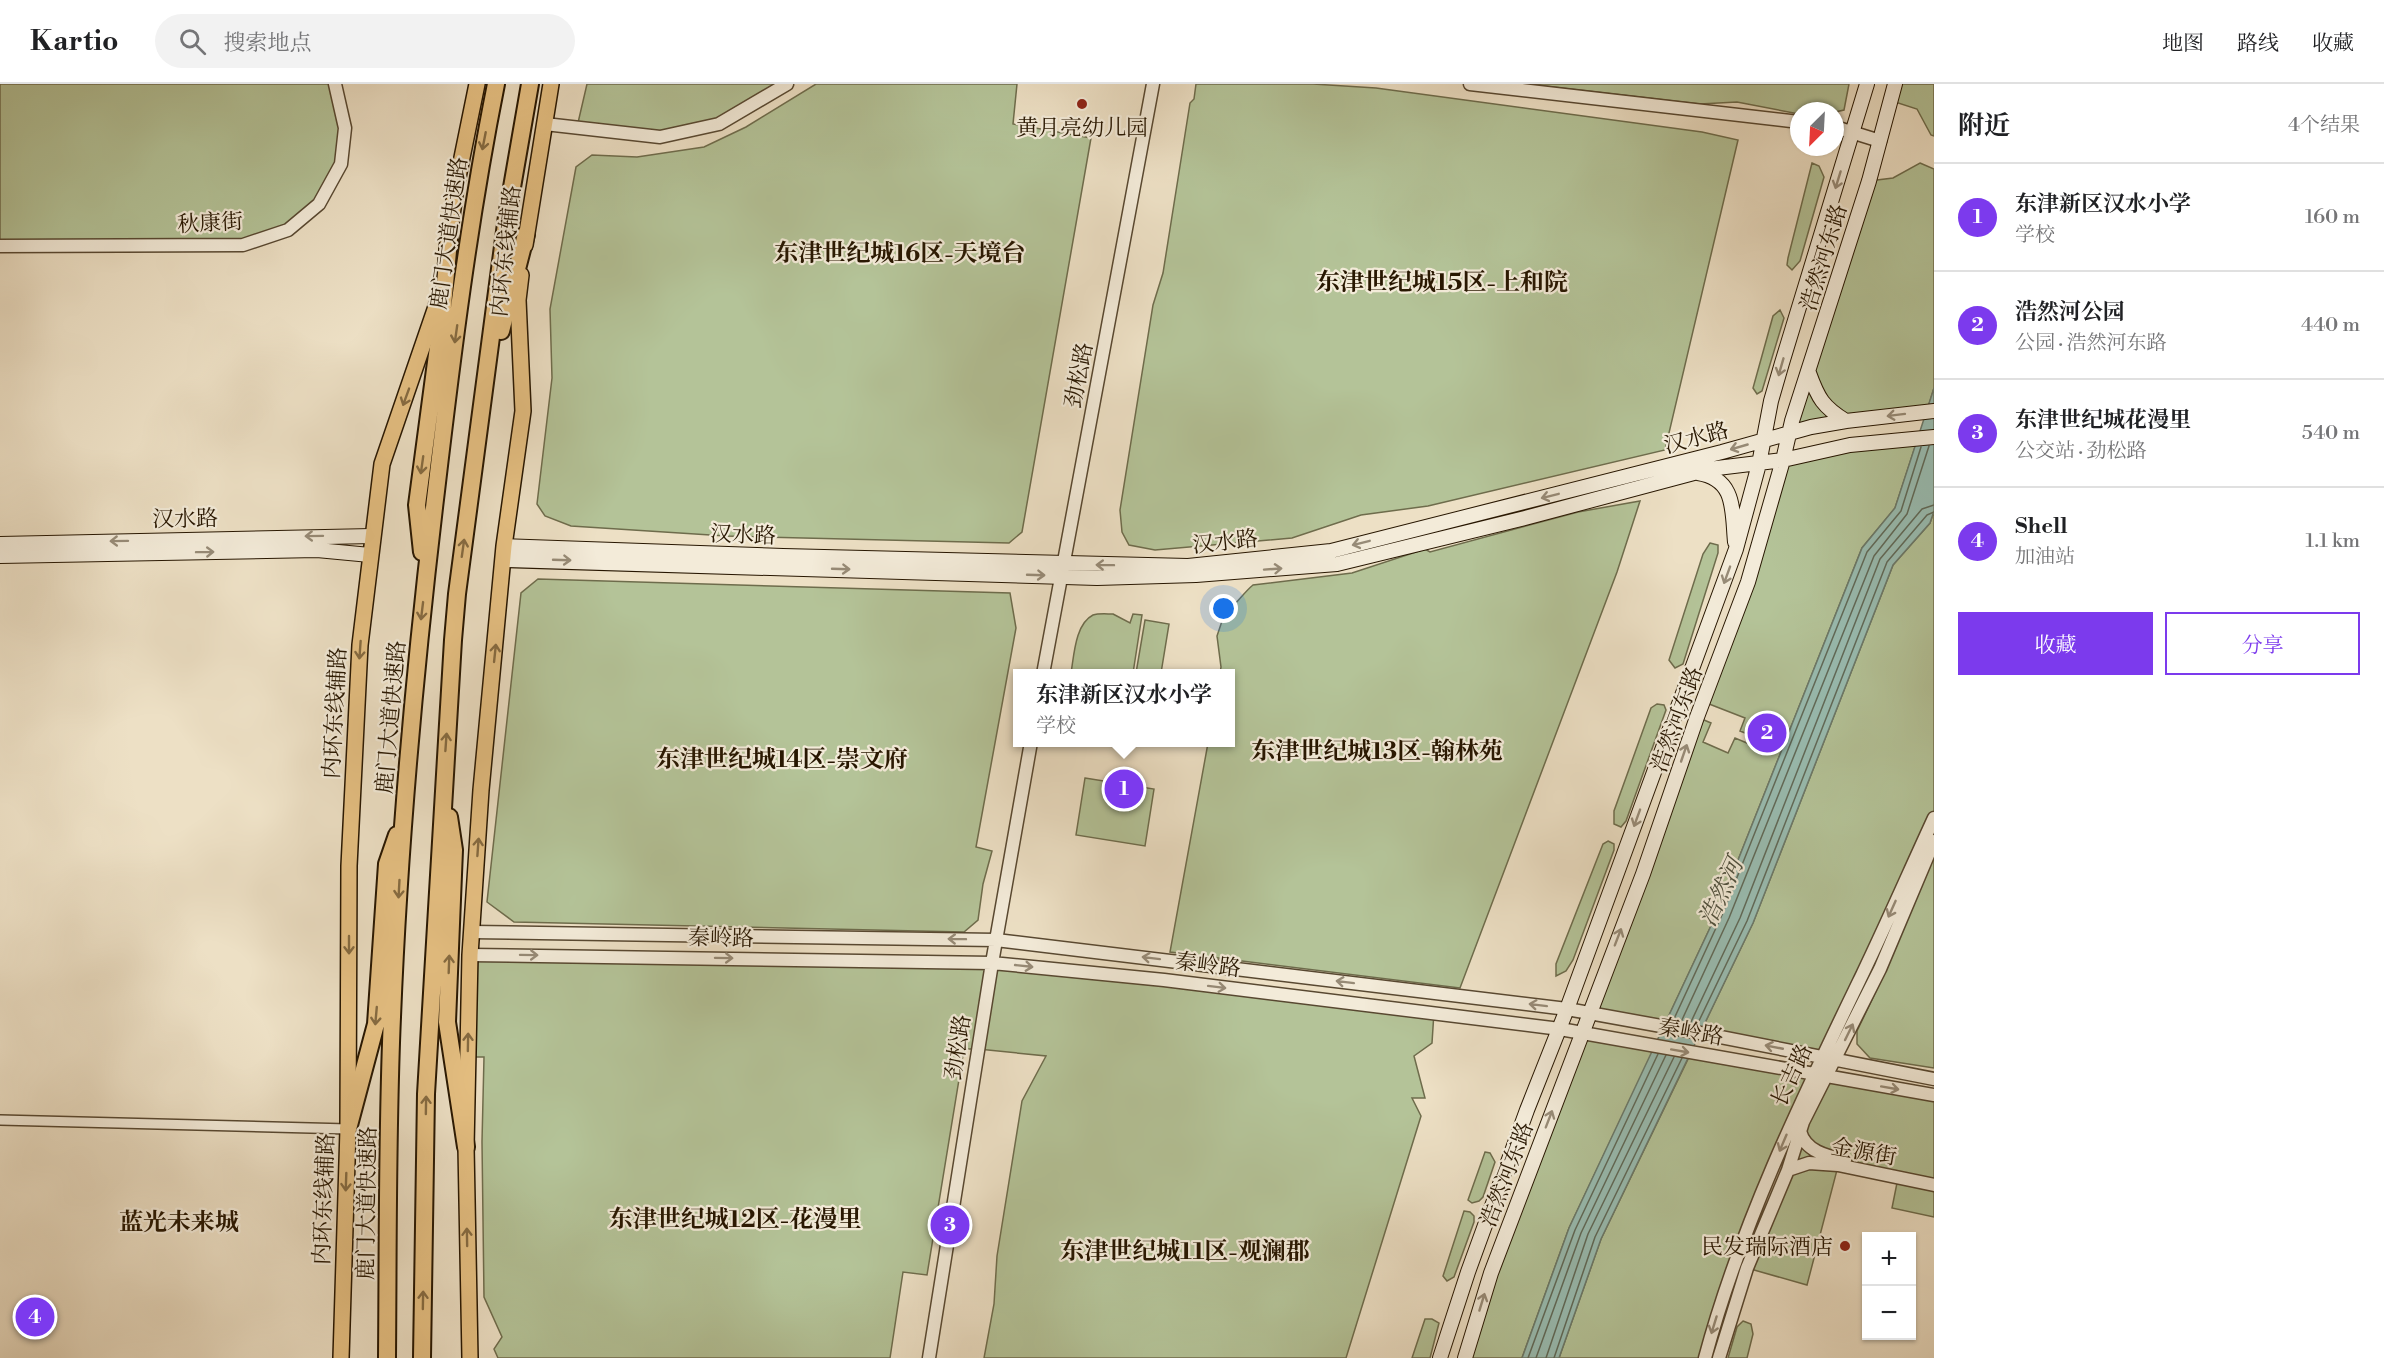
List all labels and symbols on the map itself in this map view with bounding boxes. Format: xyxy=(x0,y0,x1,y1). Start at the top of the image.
marker: 黄月亮幼儿园 xyxy=(1075,97,1089,111)
north arrow xyxy=(1790,102,1844,156)
place label: 黄月亮幼儿园 xyxy=(1016,115,1148,142)
one-way arrow xyxy=(478,131,489,151)
street label: 鹿门大道快速路 xyxy=(425,155,474,311)
one-way arrow xyxy=(1832,170,1843,189)
street label: 内环东线辅路 xyxy=(486,184,527,318)
street label: 浩然河东路 xyxy=(1795,201,1853,314)
street label: 秋康街 xyxy=(176,208,244,239)
district label: 东津世纪城16区-天境台 xyxy=(774,239,1026,269)
district label: 东津世纪城15区-上和院 xyxy=(1316,268,1568,298)
one-way arrow xyxy=(450,324,461,344)
street label: 劲松路 xyxy=(1060,340,1099,410)
one-way arrow xyxy=(1775,357,1786,376)
one-way arrow xyxy=(399,388,410,406)
one-way arrow xyxy=(1886,409,1906,420)
street label: 汉水路 xyxy=(1661,417,1732,460)
one-way arrow xyxy=(1730,442,1749,453)
one-way arrow xyxy=(417,455,428,475)
one-way arrow xyxy=(1541,490,1560,502)
street label: 汉水路 xyxy=(152,505,218,534)
street label: 汉水路 xyxy=(709,521,776,550)
street label: 汉水路 xyxy=(1191,526,1259,559)
one-way arrow xyxy=(304,530,324,542)
one-way arrow xyxy=(109,535,129,547)
one-way arrow xyxy=(458,538,469,558)
one-way arrow xyxy=(1352,538,1371,550)
one-way arrow xyxy=(195,546,215,558)
one-way arrow xyxy=(552,555,572,566)
one-way arrow xyxy=(1095,559,1115,571)
one-way arrow xyxy=(831,563,850,575)
one-way arrow xyxy=(1262,563,1282,574)
one-way arrow xyxy=(1720,566,1731,584)
one-way arrow xyxy=(1025,570,1045,581)
your location xyxy=(1209,594,1238,623)
one-way arrow xyxy=(416,601,427,621)
one-way arrow xyxy=(354,639,365,659)
street label: 鹿门大道快速路 xyxy=(371,639,412,795)
one-way arrow xyxy=(490,643,501,663)
street label: 内环东线辅路 xyxy=(319,646,352,780)
street label: 浩然河东路 xyxy=(1646,663,1709,776)
pin: 2 xyxy=(1748,710,1786,756)
one-way arrow xyxy=(441,733,452,753)
district label: 东津世纪城13区-翰林苑 xyxy=(1251,737,1503,767)
one-way arrow xyxy=(1680,744,1691,763)
district label: 东津世纪城14区-崇文府 xyxy=(656,745,908,775)
pin: 1 xyxy=(1104,766,1144,812)
one-way arrow xyxy=(1631,808,1642,826)
one-way arrow xyxy=(472,837,483,857)
water label: 浩然河 xyxy=(1693,850,1752,931)
one-way arrow xyxy=(394,879,405,899)
one-way arrow xyxy=(1886,900,1898,918)
street label: 秦岭路 xyxy=(688,924,754,953)
one-way arrow xyxy=(1614,928,1625,946)
one-way arrow xyxy=(948,933,968,945)
one-way arrow xyxy=(343,935,354,955)
street label: 秦岭路 xyxy=(1173,948,1242,983)
one-way arrow xyxy=(518,949,538,961)
one-way arrow xyxy=(713,952,733,963)
one-way arrow xyxy=(1142,953,1162,964)
one-way arrow xyxy=(444,954,455,974)
one-way arrow xyxy=(1013,961,1033,972)
one-way arrow xyxy=(1335,976,1355,987)
one-way arrow xyxy=(1207,981,1227,992)
one-way arrow xyxy=(1529,1000,1549,1011)
one-way arrow xyxy=(370,1006,381,1026)
street label: 劲松路 xyxy=(940,1013,977,1082)
street label: 秦岭路 xyxy=(1656,1013,1726,1052)
one-way arrow xyxy=(1844,1023,1856,1041)
one-way arrow xyxy=(462,1032,474,1052)
street label: 长吉路 xyxy=(1766,1040,1819,1111)
one-way arrow xyxy=(1764,1041,1784,1052)
one-way arrow xyxy=(1670,1046,1689,1057)
one-way arrow xyxy=(1879,1082,1899,1093)
one-way arrow xyxy=(420,1095,432,1115)
one-way arrow xyxy=(1544,1110,1555,1128)
street label: 浩然河东路 xyxy=(1475,1118,1540,1231)
street label: 鹿门大道快速路 xyxy=(353,1126,382,1280)
street label: 内环东线辅路 xyxy=(309,1133,340,1265)
one-way arrow xyxy=(1777,1133,1788,1152)
street label: 金源街 xyxy=(1829,1133,1899,1172)
one-way arrow xyxy=(341,1172,352,1192)
pin: 3 xyxy=(930,1202,970,1248)
district label: 东津世纪城12区-花漫里 xyxy=(609,1205,861,1235)
district label: 蓝光未来城 xyxy=(119,1208,239,1238)
one-way arrow xyxy=(462,1227,473,1247)
place label: 民发瑞际酒店 xyxy=(1701,1234,1833,1261)
district label: 东津世纪城11区-观澜郡 xyxy=(1060,1237,1310,1267)
marker: 民发瑞际酒店 xyxy=(1838,1239,1852,1253)
one-way arrow xyxy=(417,1290,429,1310)
one-way arrow xyxy=(1477,1293,1488,1312)
pin: 4 xyxy=(15,1294,54,1340)
one-way arrow xyxy=(1708,1315,1719,1334)

